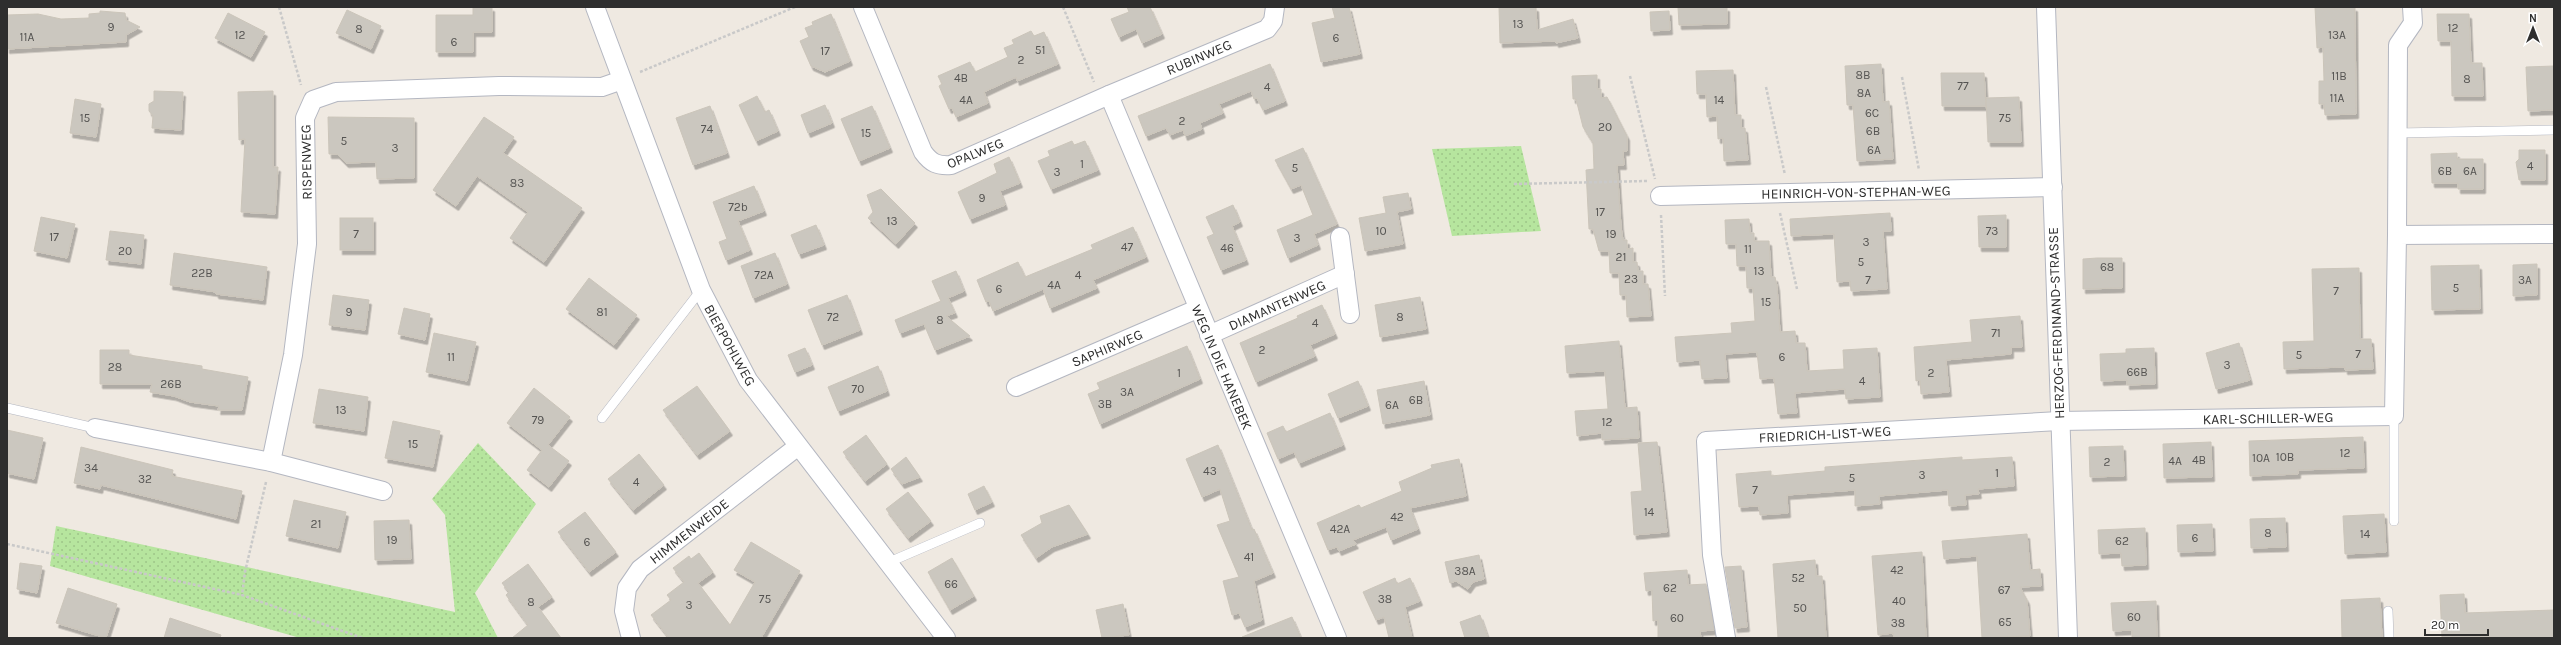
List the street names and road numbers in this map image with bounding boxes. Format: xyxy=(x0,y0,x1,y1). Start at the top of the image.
street label: RUBINWEG xyxy=(1164,36,1234,79)
street label: RISPENWEG xyxy=(297,124,316,200)
street label: OPALWEG xyxy=(944,134,1006,173)
street label: HEINRICH-VON-STEPHAN-WEG xyxy=(1761,182,1951,203)
street label: HERZOG-FERDINAND-STRASSE xyxy=(2045,227,2068,419)
street label: DIAMANTENWEG xyxy=(1226,276,1328,334)
street label: BIERPOHLWEG xyxy=(700,302,759,389)
street label: WEG IN DIE HANEBEK xyxy=(1188,302,1256,433)
street label: SAPHIRWEG xyxy=(1069,326,1145,371)
street label: KARL-SCHILLER-WEG xyxy=(2203,409,2333,428)
street label: FRIEDRICH-LIST-WEG xyxy=(1758,423,1892,446)
street label: HIMMENWEIDE xyxy=(646,495,732,568)

